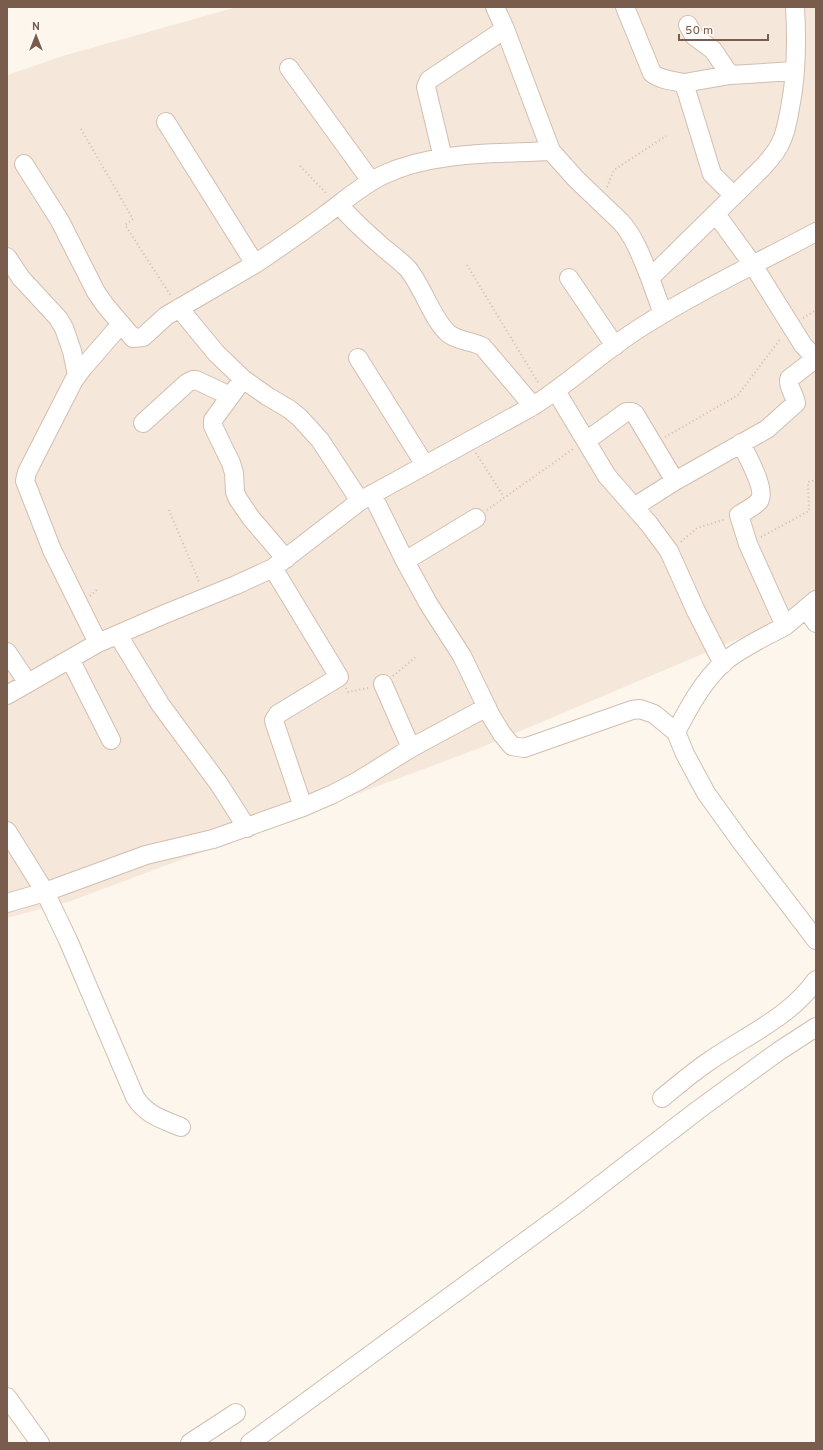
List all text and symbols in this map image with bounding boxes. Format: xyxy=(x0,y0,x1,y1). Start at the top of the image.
north arrow xyxy=(16,16,56,56)
scale bar xyxy=(679,16,768,42)
text: N xyxy=(32,20,40,34)
text: 50 m xyxy=(685,23,713,39)

